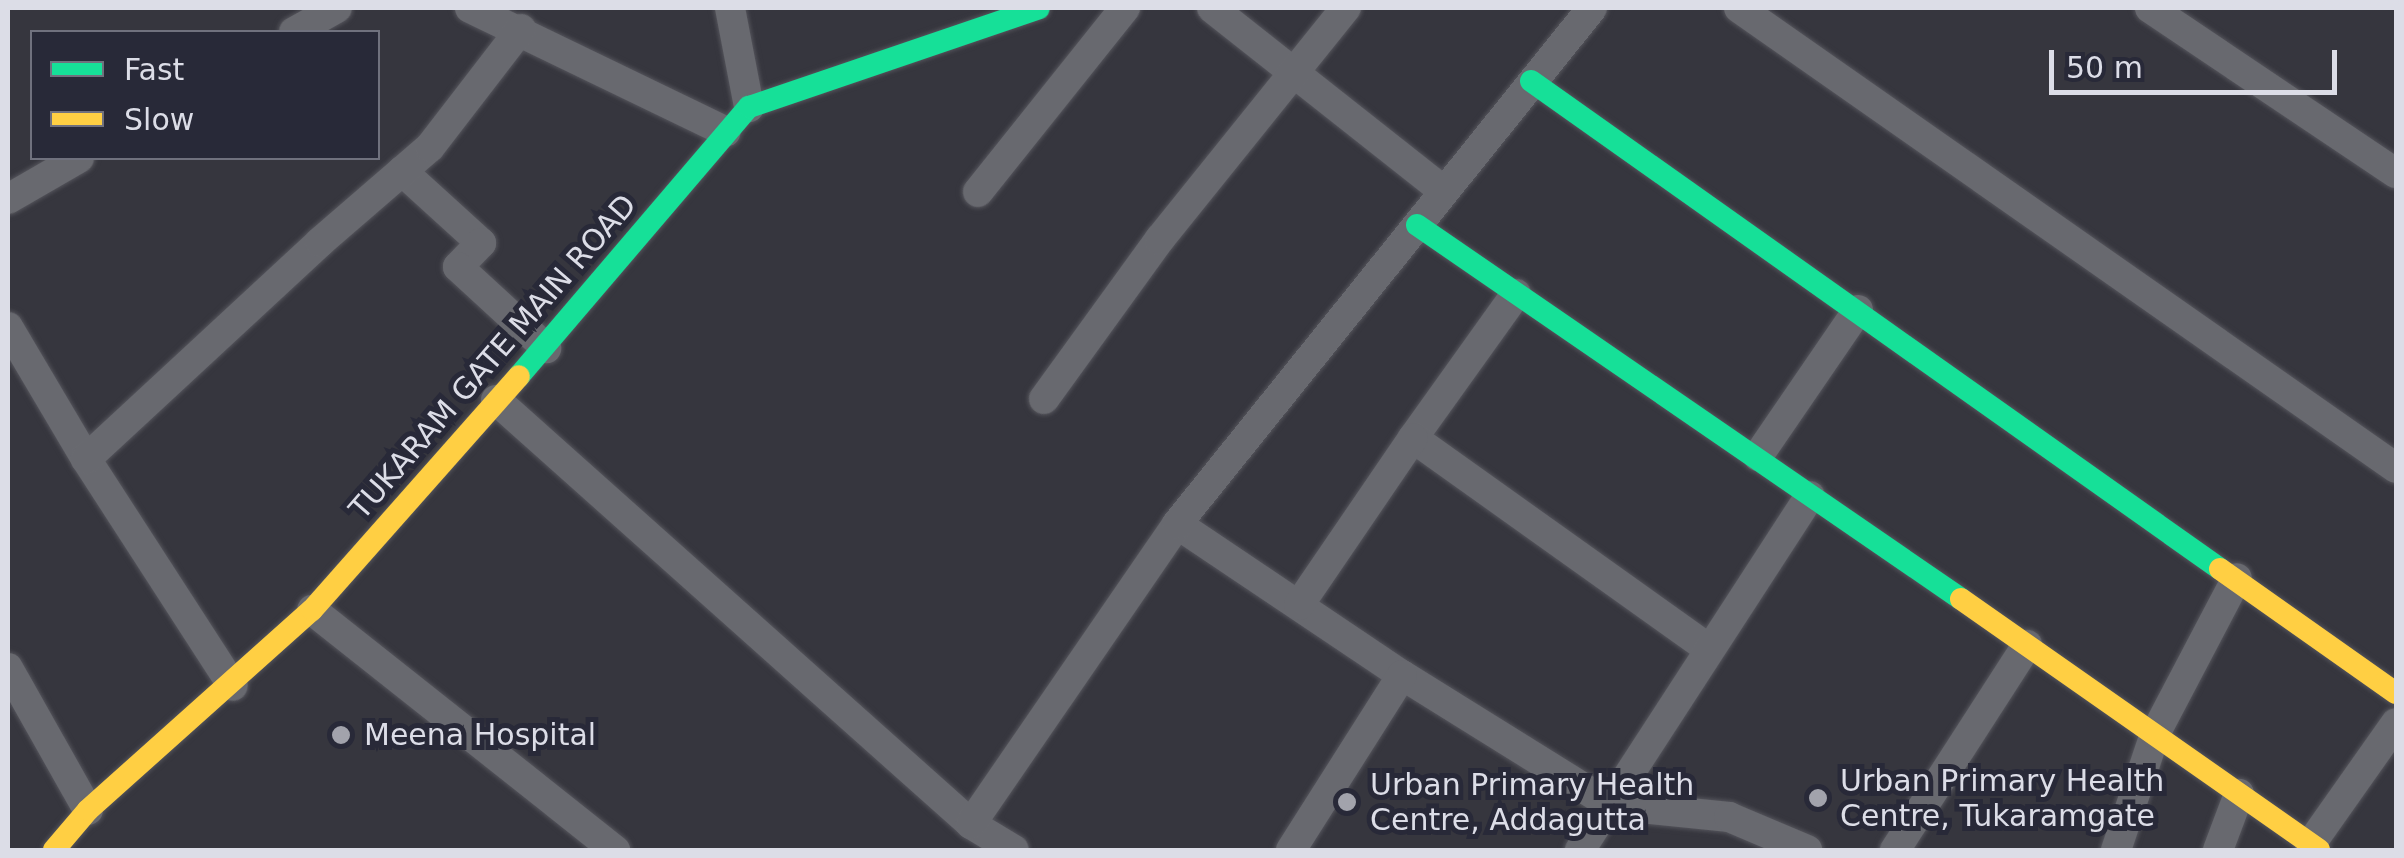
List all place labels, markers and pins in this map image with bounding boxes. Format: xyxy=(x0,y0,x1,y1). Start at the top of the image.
place label: Meena Hospital xyxy=(364,717,596,753)
marker: Meena Hospital xyxy=(328,722,354,748)
place label: Urban Primary Health Centre, Tukaramgate xyxy=(1840,763,2164,834)
place label: Urban Primary Health Centre, Addagutta xyxy=(1370,767,1694,838)
marker: Urban Primary Health Centre, Tukaramgate xyxy=(1805,785,1831,811)
marker: Urban Primary Health Centre, Addagutta xyxy=(1334,789,1360,815)

